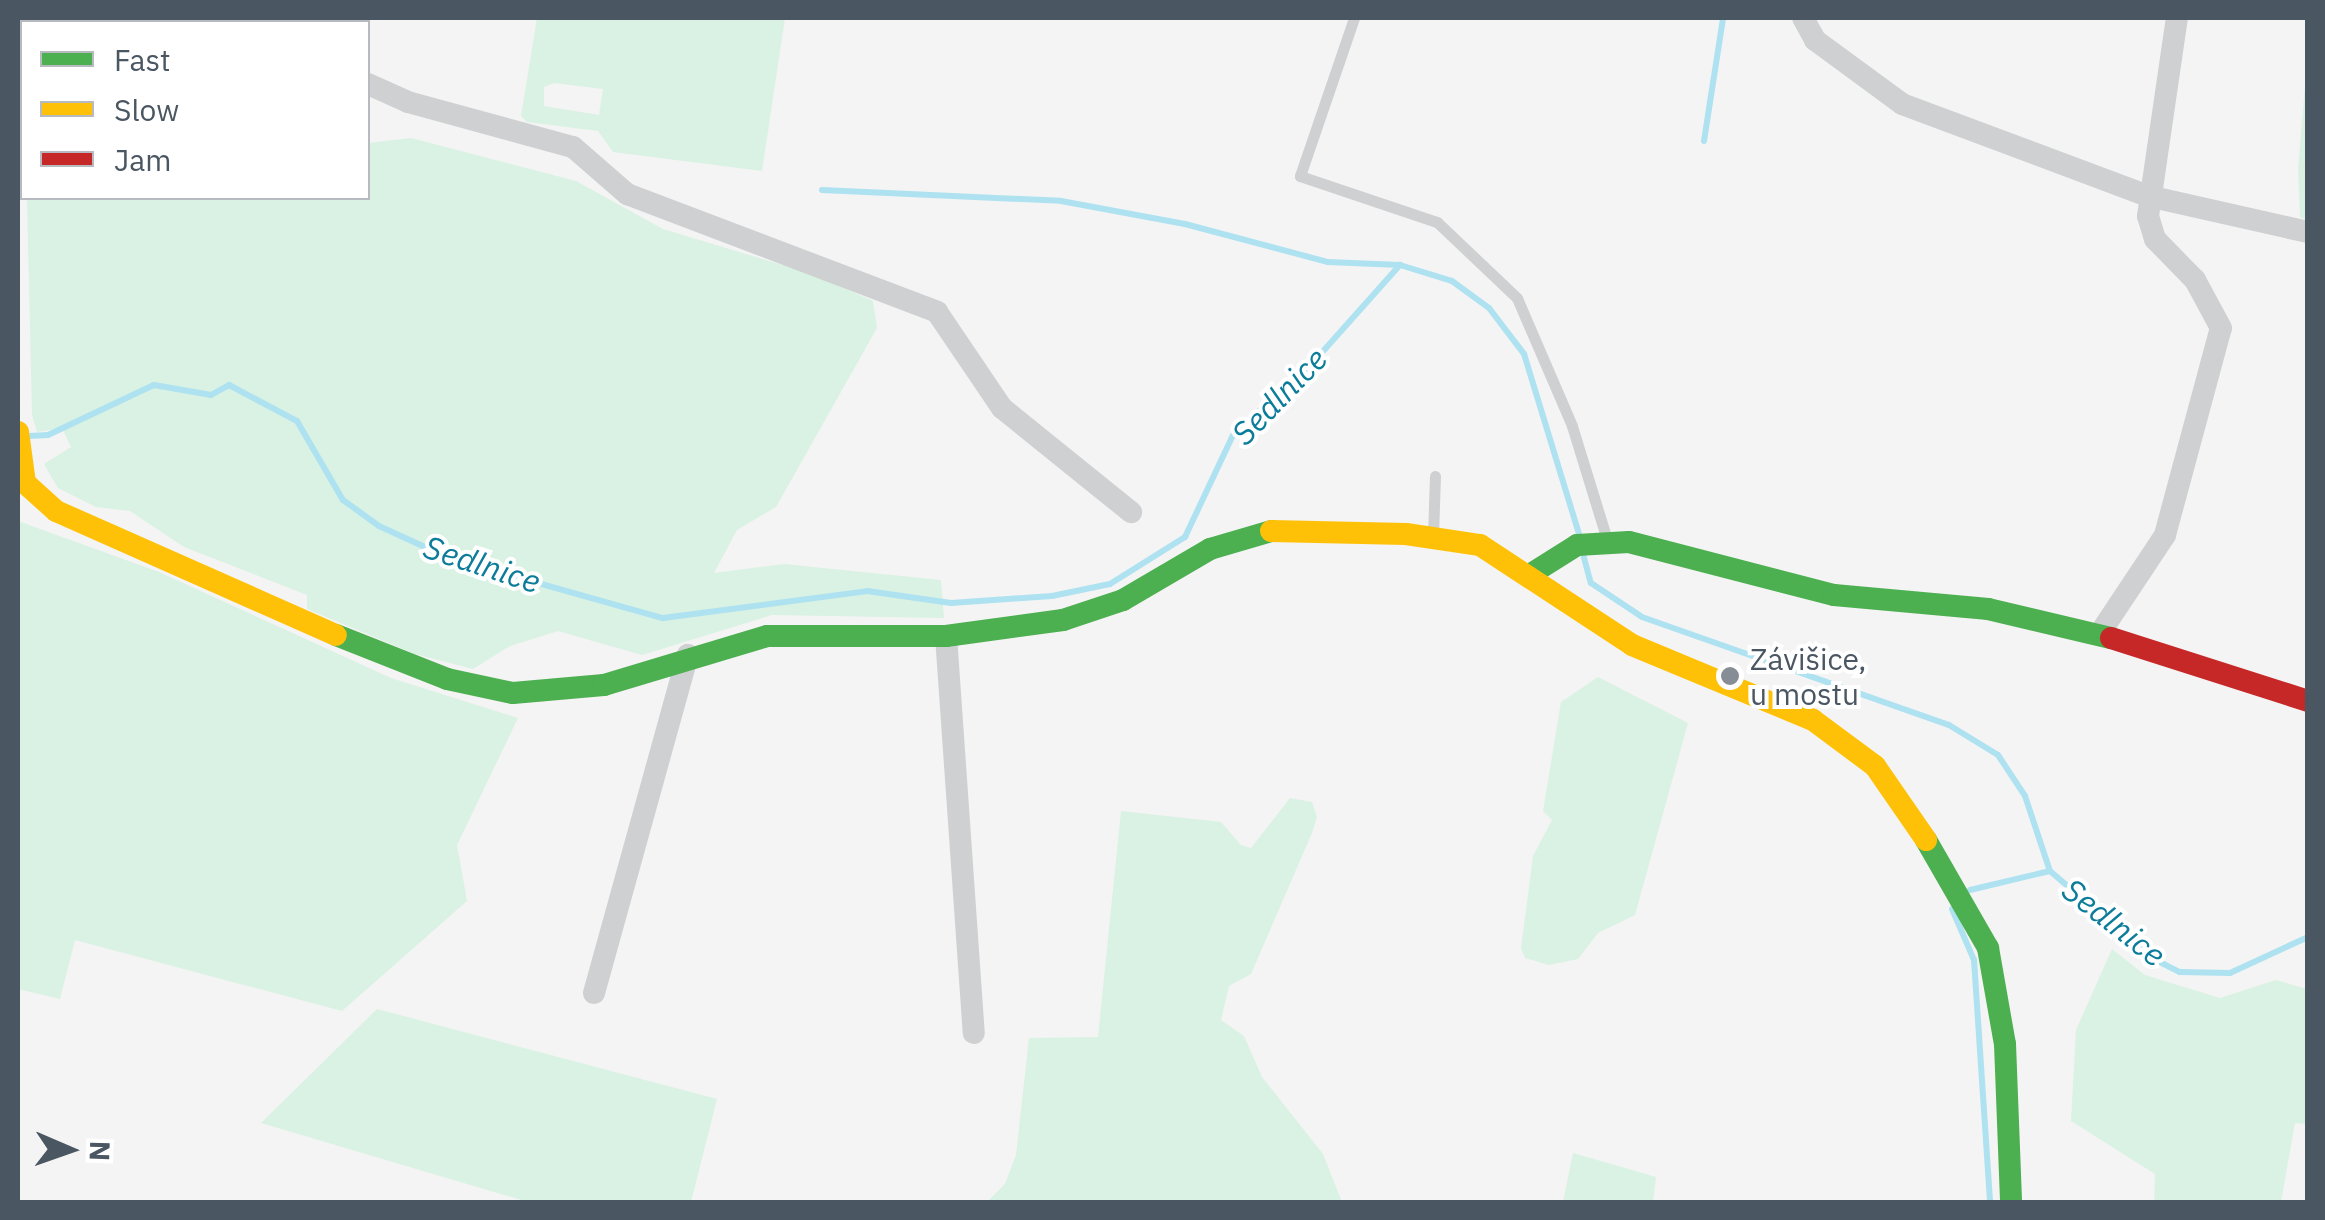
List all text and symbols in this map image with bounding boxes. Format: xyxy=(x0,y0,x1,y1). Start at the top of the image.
legend xyxy=(20,20,370,200)
text: Fast xyxy=(114,40,171,79)
text: Slow xyxy=(114,90,179,129)
text: Jam xyxy=(114,140,172,179)
water label: Sedlnice xyxy=(1224,340,1334,452)
water label: Sedlnice xyxy=(419,527,545,601)
place label: Závišice, u mostu xyxy=(1750,641,1866,712)
marker: Závišice, u mostu xyxy=(1719,665,1741,687)
water label: Sedlnice xyxy=(2055,870,2173,974)
north arrow xyxy=(20,1100,120,1200)
text: N xyxy=(82,1140,119,1162)

